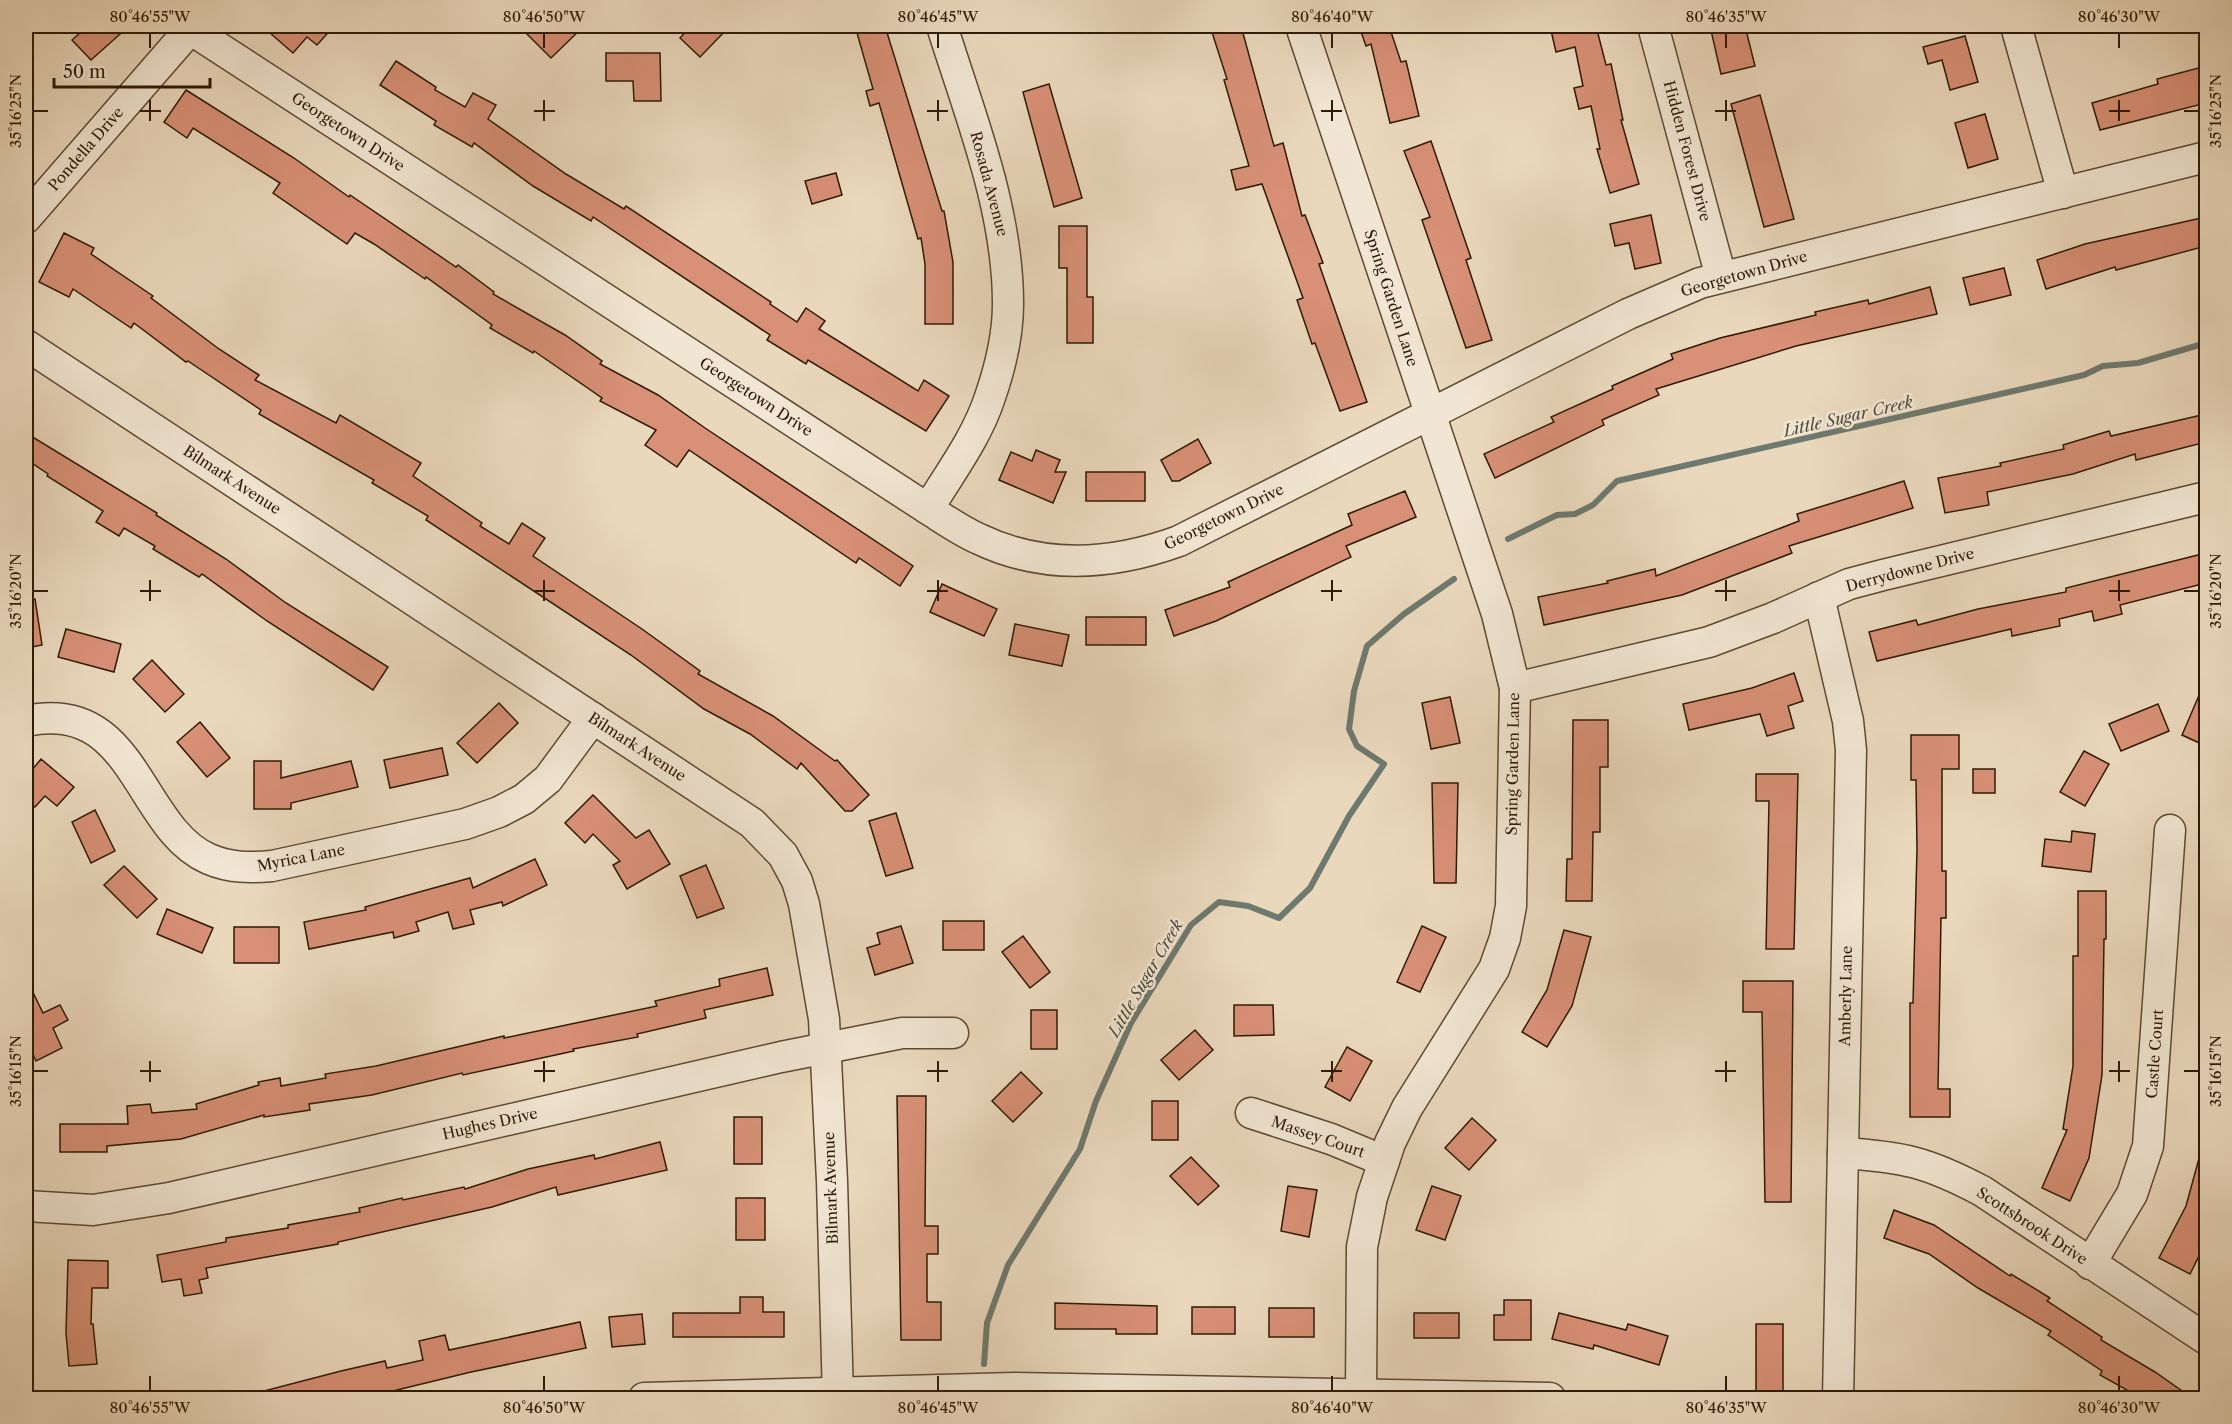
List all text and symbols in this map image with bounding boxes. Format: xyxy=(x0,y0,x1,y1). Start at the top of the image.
text: 80°46'55"W xyxy=(109,7,191,26)
text: 80°46'50"W xyxy=(503,7,586,26)
text: 80°46'45"W xyxy=(898,7,979,26)
text: 80°46'40"W xyxy=(1291,7,1374,26)
text: 80°46'35"W xyxy=(1685,7,1767,26)
text: 80°46'30"W xyxy=(2078,7,2161,26)
scale bar xyxy=(54,51,210,89)
text: 50 m xyxy=(63,61,106,83)
text: 35°16'25"N xyxy=(6,74,25,148)
text: 35°16'25"N xyxy=(2206,74,2225,148)
street label: Hidden Forest Drive xyxy=(1660,78,1715,223)
street label: Georgetown Drive xyxy=(288,88,408,175)
street label: Pondella Drive xyxy=(44,103,127,195)
street label: Rosada Avenue xyxy=(966,129,1013,239)
street label: Spring Garden Lane xyxy=(1360,227,1423,369)
street label: Georgetown Drive xyxy=(1678,246,1809,301)
street label: Georgetown Drive xyxy=(696,353,816,440)
water label: Little Sugar Creek xyxy=(1779,391,1915,441)
street label: Bilmark Avenue xyxy=(180,441,285,518)
street label: Georgetown Drive xyxy=(1161,479,1287,554)
street label: Derrydowne Drive xyxy=(1844,543,1976,596)
text: 35°16'20"N xyxy=(6,553,25,629)
text: 35°16'20"N xyxy=(2206,553,2225,629)
street label: Spring Garden Lane xyxy=(1502,692,1523,836)
street label: Bilmark Avenue xyxy=(585,708,690,785)
street label: Myrica Lane xyxy=(255,840,346,875)
water label: Little Sugar Creek xyxy=(1102,915,1187,1042)
street label: Amberly Lane xyxy=(1835,946,1856,1047)
street label: Castle Court xyxy=(2142,1008,2167,1099)
text: 35°16'15"N xyxy=(6,1035,25,1107)
text: 35°16'15"N xyxy=(2206,1035,2225,1107)
street label: Hughes Drive xyxy=(440,1103,539,1144)
street label: Massey Court xyxy=(1269,1112,1368,1162)
street label: Bilmark Avenue xyxy=(819,1131,842,1245)
street label: Scottsbrook Drive xyxy=(1973,1183,2091,1268)
text: 80°46'55"W xyxy=(109,1398,191,1417)
text: 80°46'50"W xyxy=(503,1398,586,1417)
text: 80°46'45"W xyxy=(898,1398,979,1417)
text: 80°46'40"W xyxy=(1291,1398,1374,1417)
text: 80°46'35"W xyxy=(1685,1398,1767,1417)
text: 80°46'30"W xyxy=(2078,1398,2161,1417)

